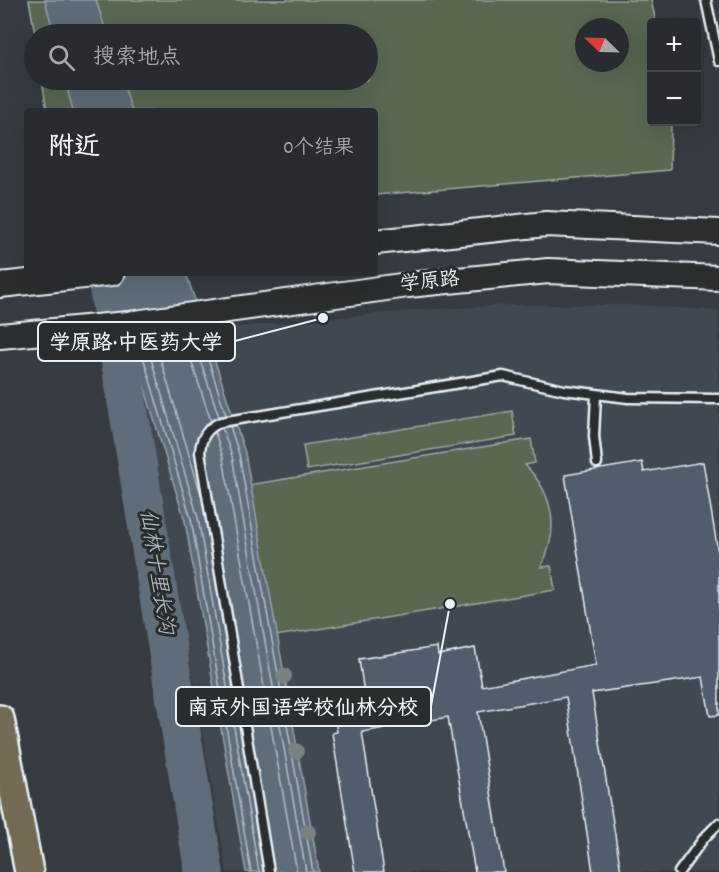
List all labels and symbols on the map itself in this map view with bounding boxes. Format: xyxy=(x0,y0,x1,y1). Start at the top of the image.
north arrow xyxy=(575,18,629,72)
street label: 学原路 xyxy=(399,266,462,300)
callout: 学原路·中医药大学 xyxy=(38,322,235,361)
text: 学原路·中医药大学 xyxy=(50,330,222,360)
water label: 仙林十里长沟 xyxy=(130,507,180,639)
callout: 南京外国语学校仙林分校 xyxy=(176,687,431,726)
text: 南京外国语学校仙林分校 xyxy=(188,695,419,725)

